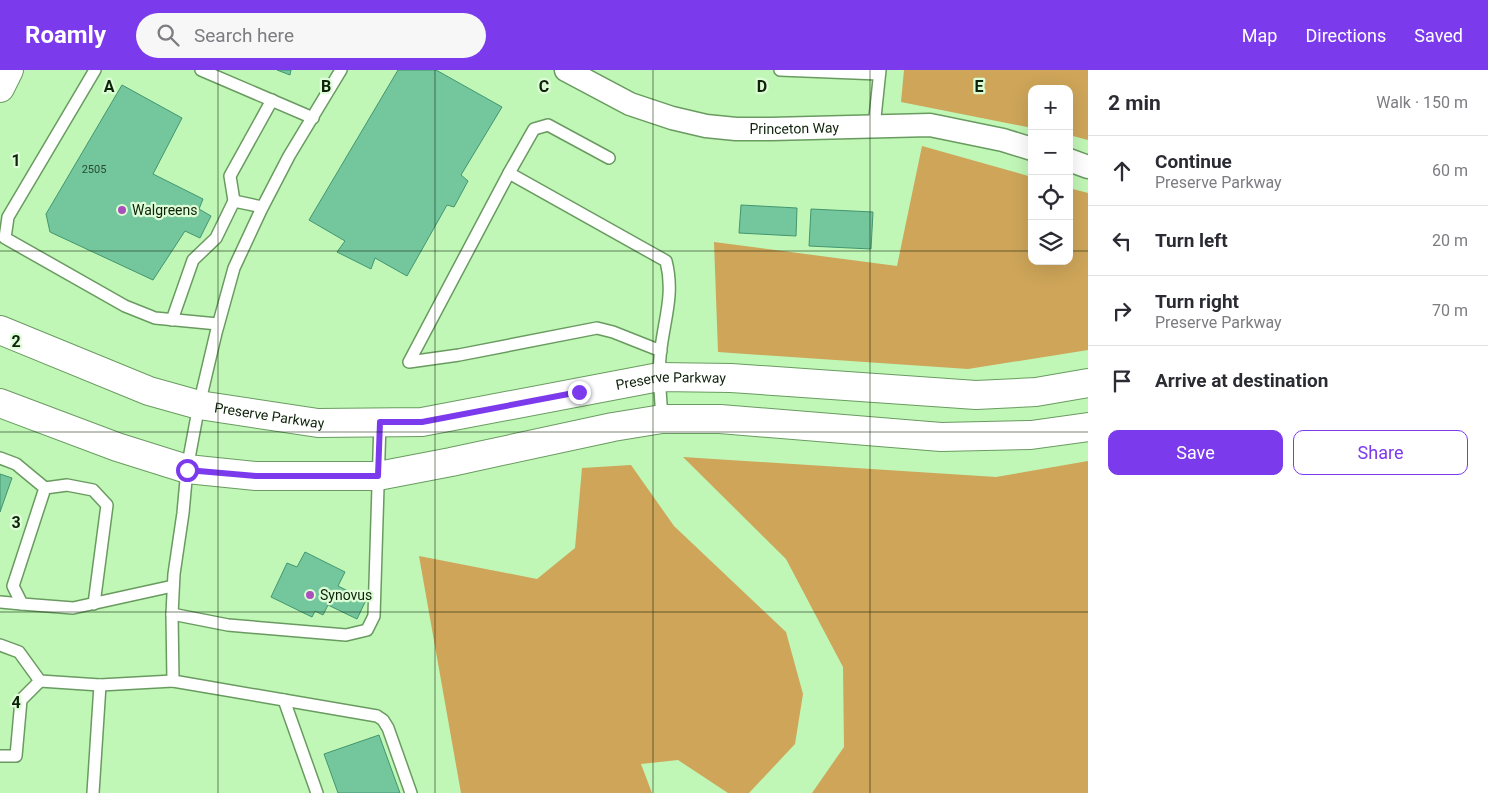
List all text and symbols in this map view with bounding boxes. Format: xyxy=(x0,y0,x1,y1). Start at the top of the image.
search box xyxy=(136,13,486,58)
text: Roamly xyxy=(25,21,106,49)
icon: search xyxy=(154,21,182,49)
text: Search here xyxy=(194,24,294,47)
text: Map xyxy=(1242,25,1277,46)
text: Directions xyxy=(1305,25,1386,46)
text: Saved xyxy=(1414,25,1463,46)
text: A xyxy=(104,77,115,96)
text: B xyxy=(321,77,331,96)
text: C xyxy=(539,77,549,96)
text: D xyxy=(757,77,767,96)
text: E xyxy=(975,77,984,96)
map controls xyxy=(1028,85,1073,265)
button: + xyxy=(1028,85,1073,130)
text: 2 min xyxy=(1108,91,1161,115)
text: Walk · 150 m xyxy=(1376,93,1468,112)
street label: Princeton Way xyxy=(749,119,839,137)
button: − xyxy=(1028,130,1073,175)
text: Continue xyxy=(1155,150,1232,173)
text: 1 xyxy=(11,151,21,170)
icon: ahead xyxy=(1108,157,1136,185)
text: 60 m xyxy=(1432,161,1468,180)
house number: 2505 xyxy=(82,163,106,176)
text: Preserve Parkway xyxy=(1155,173,1282,192)
button: locate xyxy=(1028,175,1073,220)
place label: Walgreens xyxy=(132,202,198,218)
marker: Walgreens xyxy=(116,204,128,216)
button: layers xyxy=(1028,220,1073,265)
icon: left xyxy=(1108,227,1136,255)
text: Turn left xyxy=(1155,229,1228,252)
text: 20 m xyxy=(1432,231,1468,250)
text: Turn right xyxy=(1155,290,1239,313)
icon: right xyxy=(1108,297,1136,325)
text: 70 m xyxy=(1432,301,1468,320)
text: Preserve Parkway xyxy=(1155,313,1282,332)
text: 2 xyxy=(11,332,21,351)
icon: arrive xyxy=(1108,367,1136,395)
street label: Preserve Parkway xyxy=(614,368,726,393)
text: Arrive at destination xyxy=(1155,369,1328,392)
route end xyxy=(568,381,591,404)
street label: Preserve Parkway xyxy=(213,399,325,431)
button: Save xyxy=(1108,430,1283,475)
button: Share xyxy=(1293,430,1468,475)
route start xyxy=(176,459,199,482)
text: 3 xyxy=(11,513,21,532)
place label: Synovus xyxy=(320,587,372,603)
marker: Synovus xyxy=(304,589,316,601)
text: 4 xyxy=(11,693,21,712)

